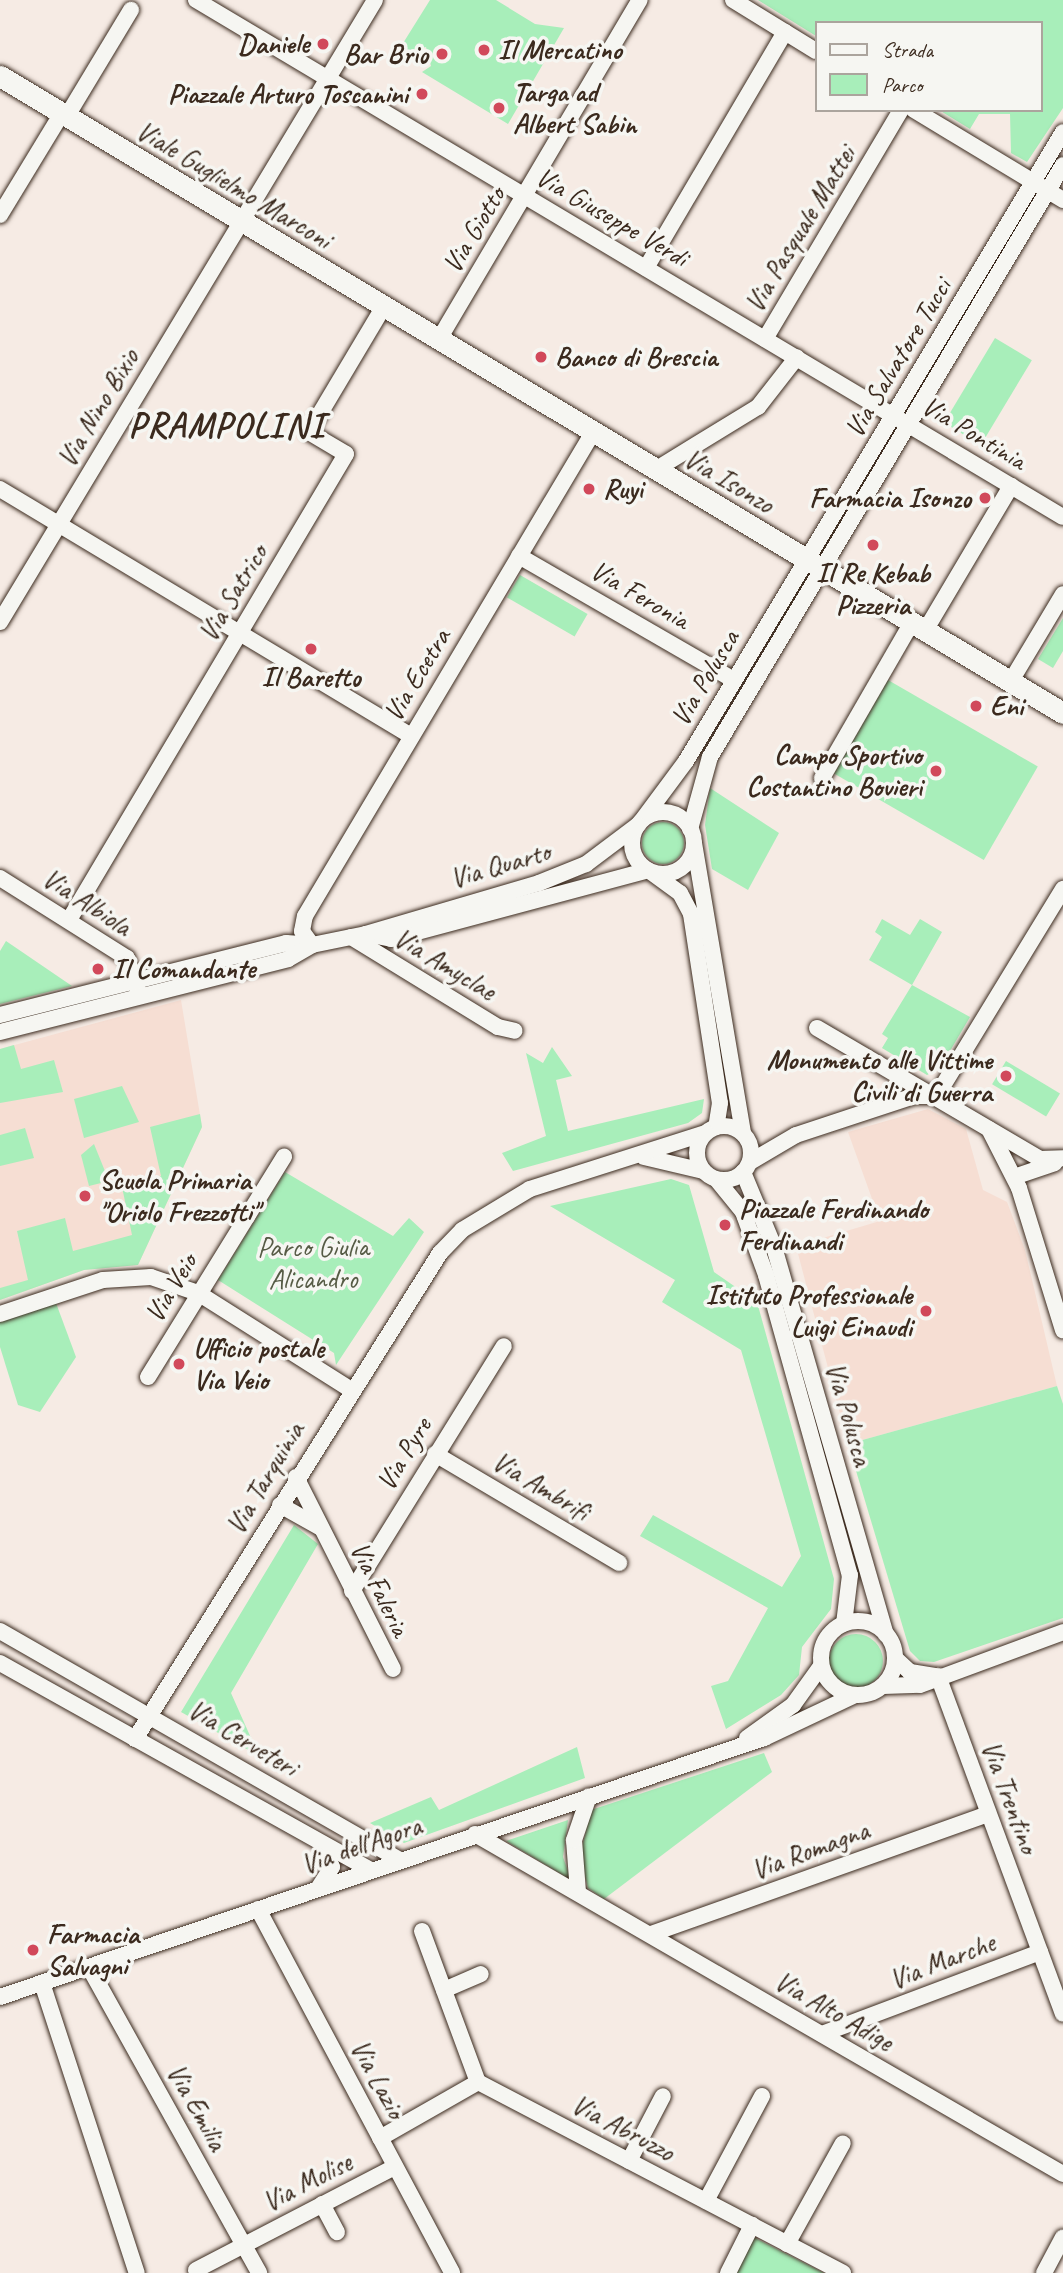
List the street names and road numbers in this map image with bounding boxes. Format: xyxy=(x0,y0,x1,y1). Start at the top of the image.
street label: Viale Guglielmo Marconi xyxy=(130,114,338,256)
street label: Via Pasquale Mattei xyxy=(737,139,863,319)
street label: Via Giuseppe Verdi xyxy=(530,160,694,274)
street label: Via Giotto xyxy=(435,181,513,279)
street label: Via Salvatore Tucci xyxy=(838,273,958,443)
street label: Via Nino Bixio xyxy=(49,342,147,474)
street label: Via Pontinia xyxy=(916,389,1032,477)
street label: Via Isonzo xyxy=(678,441,780,521)
street label: Via Satrico xyxy=(191,538,275,648)
street label: Via Feronia xyxy=(585,553,695,637)
street label: Via Ecetra xyxy=(376,623,458,727)
street label: Via Polusca xyxy=(663,624,747,732)
street label: Via Quarto xyxy=(446,835,554,895)
street label: Via Albiola xyxy=(36,861,138,943)
street label: Via Amyclae xyxy=(388,921,502,1007)
street label: Via Veio xyxy=(138,1248,204,1328)
street label: Via Polusca xyxy=(818,1359,880,1469)
street label: Via Pyre xyxy=(369,1412,439,1496)
street label: Via Tarquinia xyxy=(218,1416,312,1540)
street label: Via Ambrifi xyxy=(486,1444,596,1528)
street label: Via Faleria xyxy=(342,1536,418,1642)
street label: Via Cerveteri xyxy=(182,1692,304,1784)
street label: Via Trentino xyxy=(974,1737,1046,1857)
street label: Via dell'Agora xyxy=(296,1809,426,1881)
street label: Via Romagna xyxy=(747,1813,873,1887)
street label: Via Marche xyxy=(884,1925,1000,1997)
street label: Via Alto Adige xyxy=(769,1964,899,2058)
street label: Via Lazio xyxy=(343,2034,413,2124)
street label: Via Emilia xyxy=(159,2058,235,2156)
street label: Via Abruzzo xyxy=(566,2087,680,2169)
street label: Via Molise xyxy=(257,2145,357,2219)

